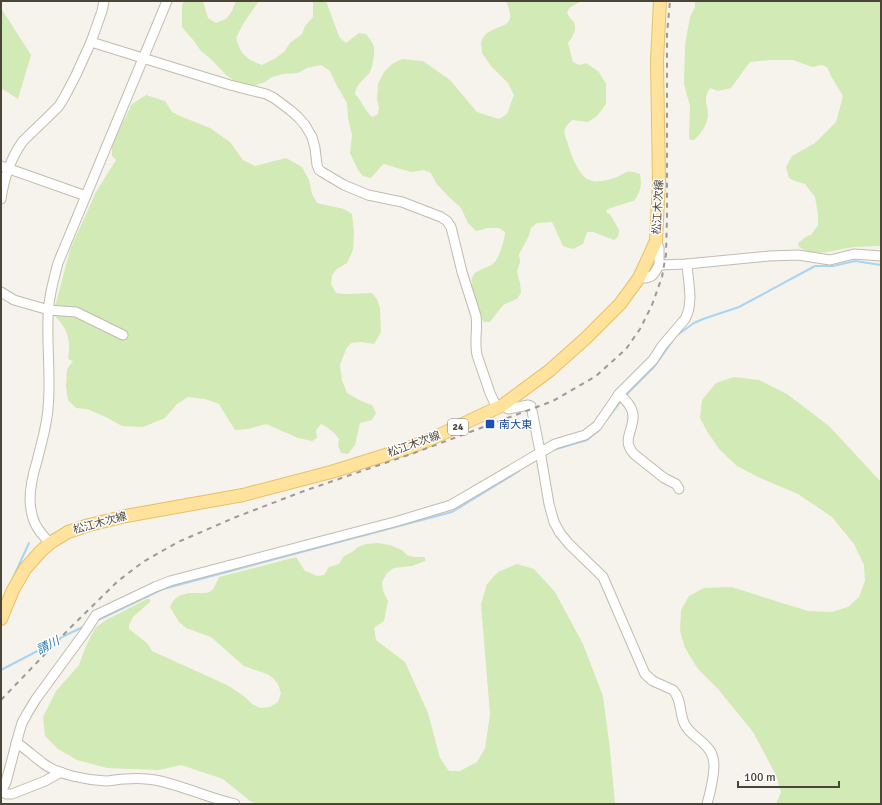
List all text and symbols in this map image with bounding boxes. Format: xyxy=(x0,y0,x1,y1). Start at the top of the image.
street label: 松江木次線 xyxy=(650,179,666,235)
marker: 南大東 xyxy=(484,418,496,430)
place label: 南大東 xyxy=(499,418,532,431)
road number: 24 xyxy=(448,419,468,435)
street label: 松江木次線 xyxy=(386,428,442,460)
street label: 松江木次線 xyxy=(72,510,128,536)
water label: 請川 xyxy=(34,633,64,658)
scale bar xyxy=(738,763,839,789)
text: 100 m xyxy=(744,770,776,785)

